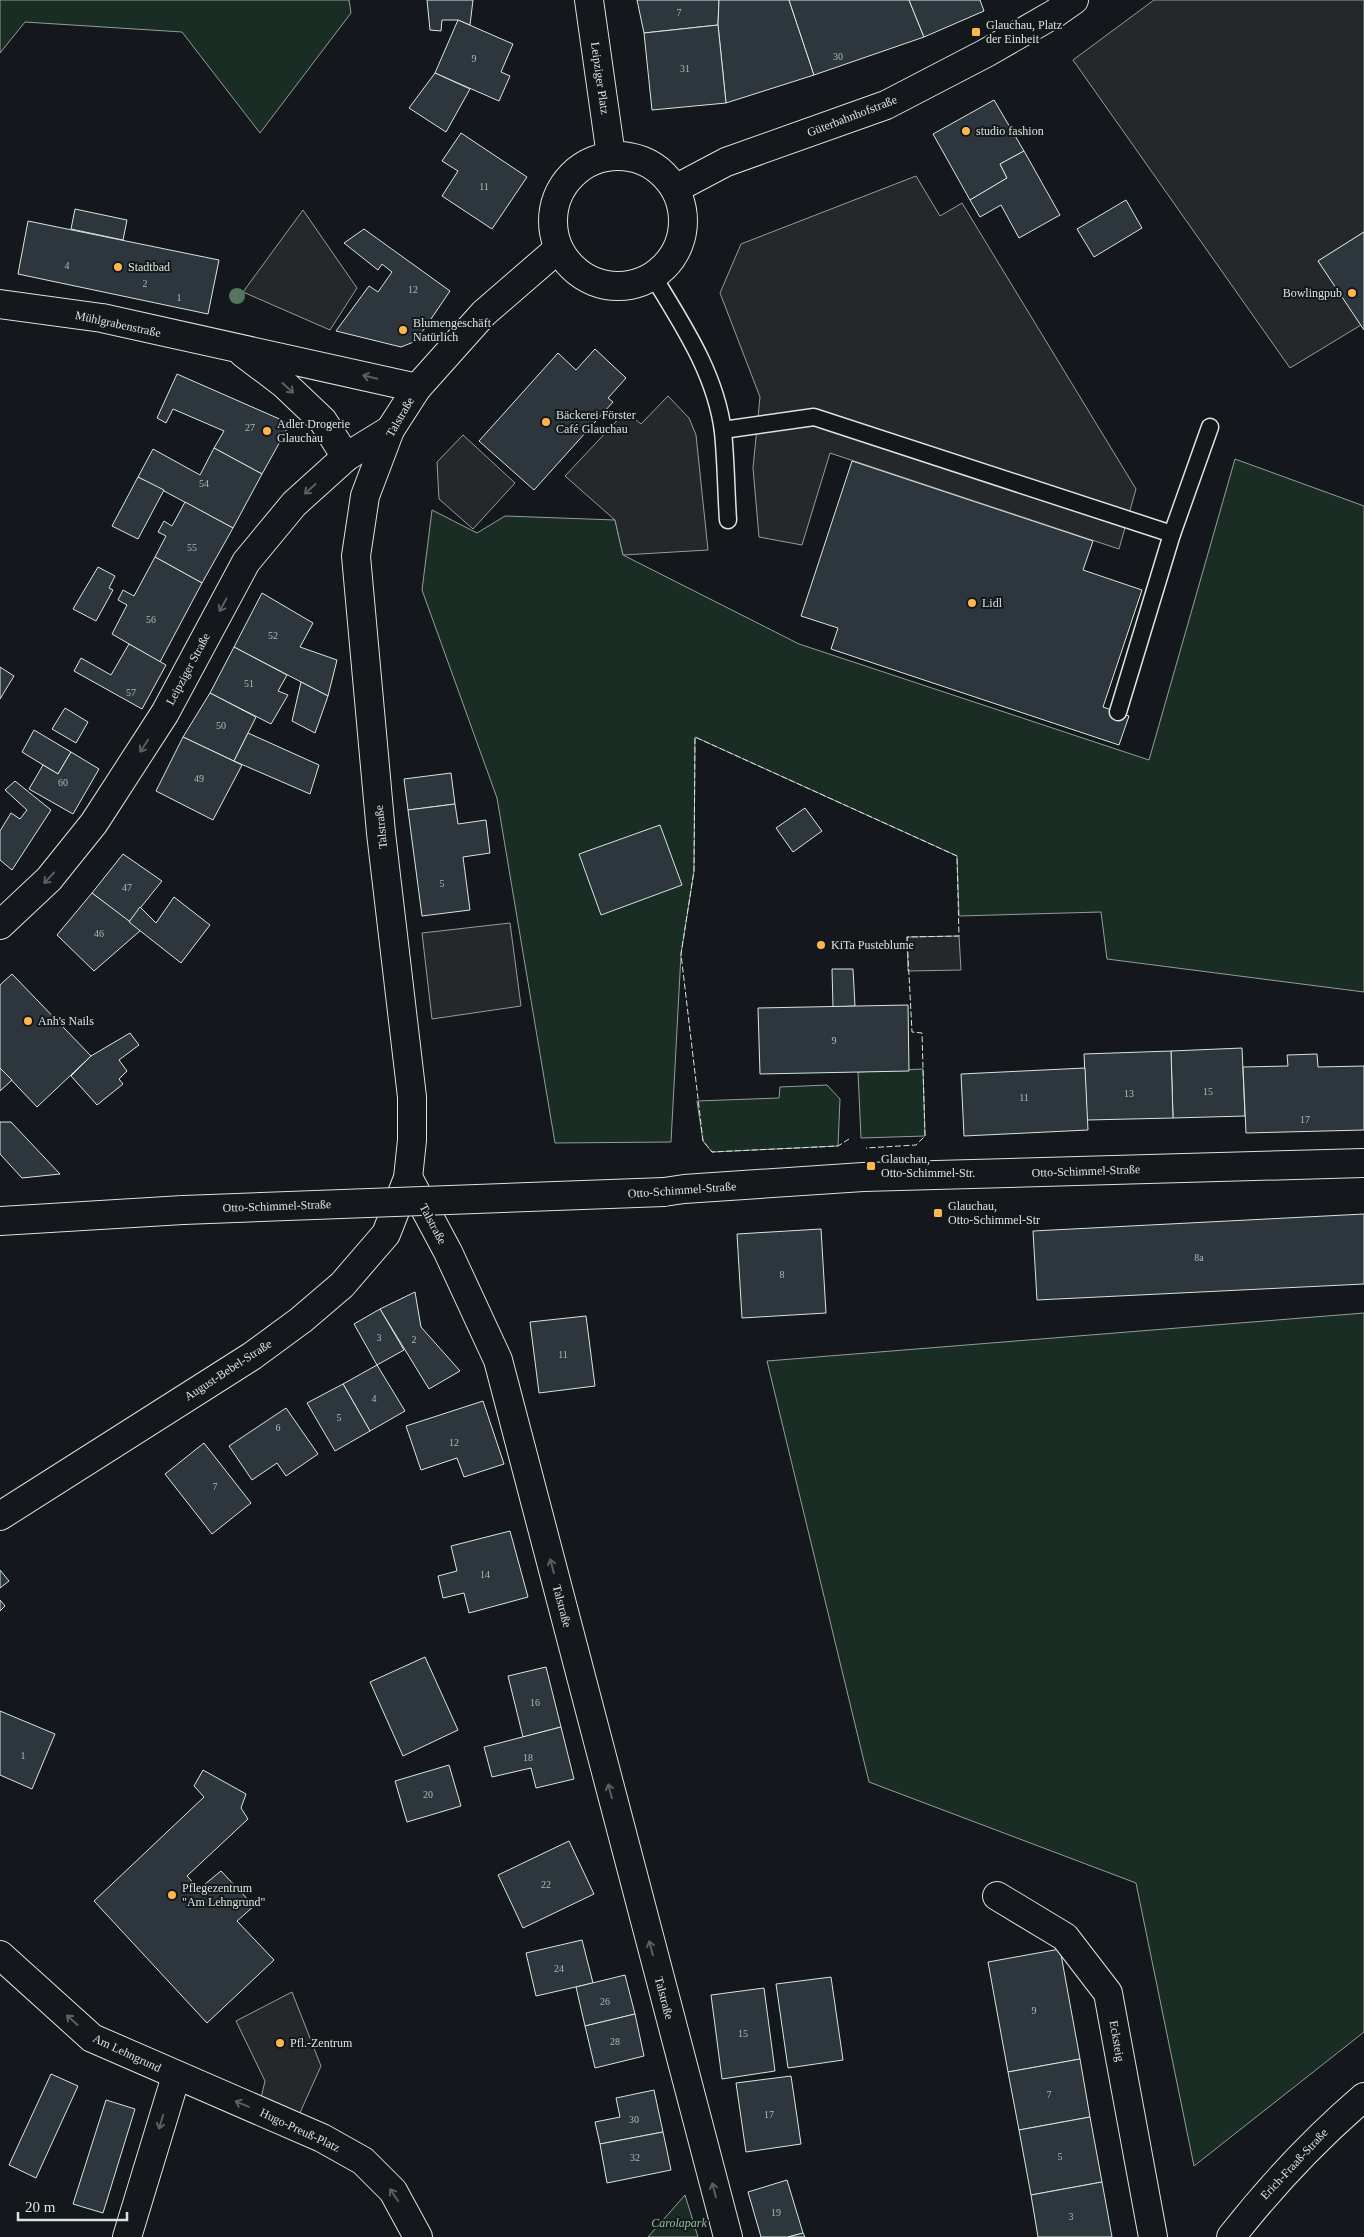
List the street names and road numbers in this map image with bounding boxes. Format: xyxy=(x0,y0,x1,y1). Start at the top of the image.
street label: Leipziger Platz xyxy=(588,41,612,115)
street label: Güterbahnhofstraße xyxy=(805,92,899,140)
street label: Mühlgrabenstraße xyxy=(74,308,162,340)
street label: Talstraße xyxy=(383,395,417,439)
street label: Leipziger Straße xyxy=(163,631,213,707)
street label: Talstraße xyxy=(372,804,390,850)
street label: Otto-Schimmel-Straße xyxy=(1031,1162,1141,1180)
street label: Otto-Schimmel-Straße xyxy=(627,1179,737,1201)
street label: Otto-Schimmel-Straße xyxy=(222,1197,332,1215)
street label: Talstraße xyxy=(417,1201,449,1247)
street label: August-Bebel-Straße xyxy=(182,1337,274,1403)
street label: Talstraße xyxy=(550,1583,574,1629)
street label: Talstraße xyxy=(652,1975,676,2021)
street label: Ecksteig xyxy=(1107,2019,1127,2063)
street label: Am Lehngrund xyxy=(91,2031,163,2075)
street label: Hugo-Preuß-Platz xyxy=(258,2105,342,2155)
street label: Erich-Fraaß-Straße xyxy=(1258,2126,1330,2202)

